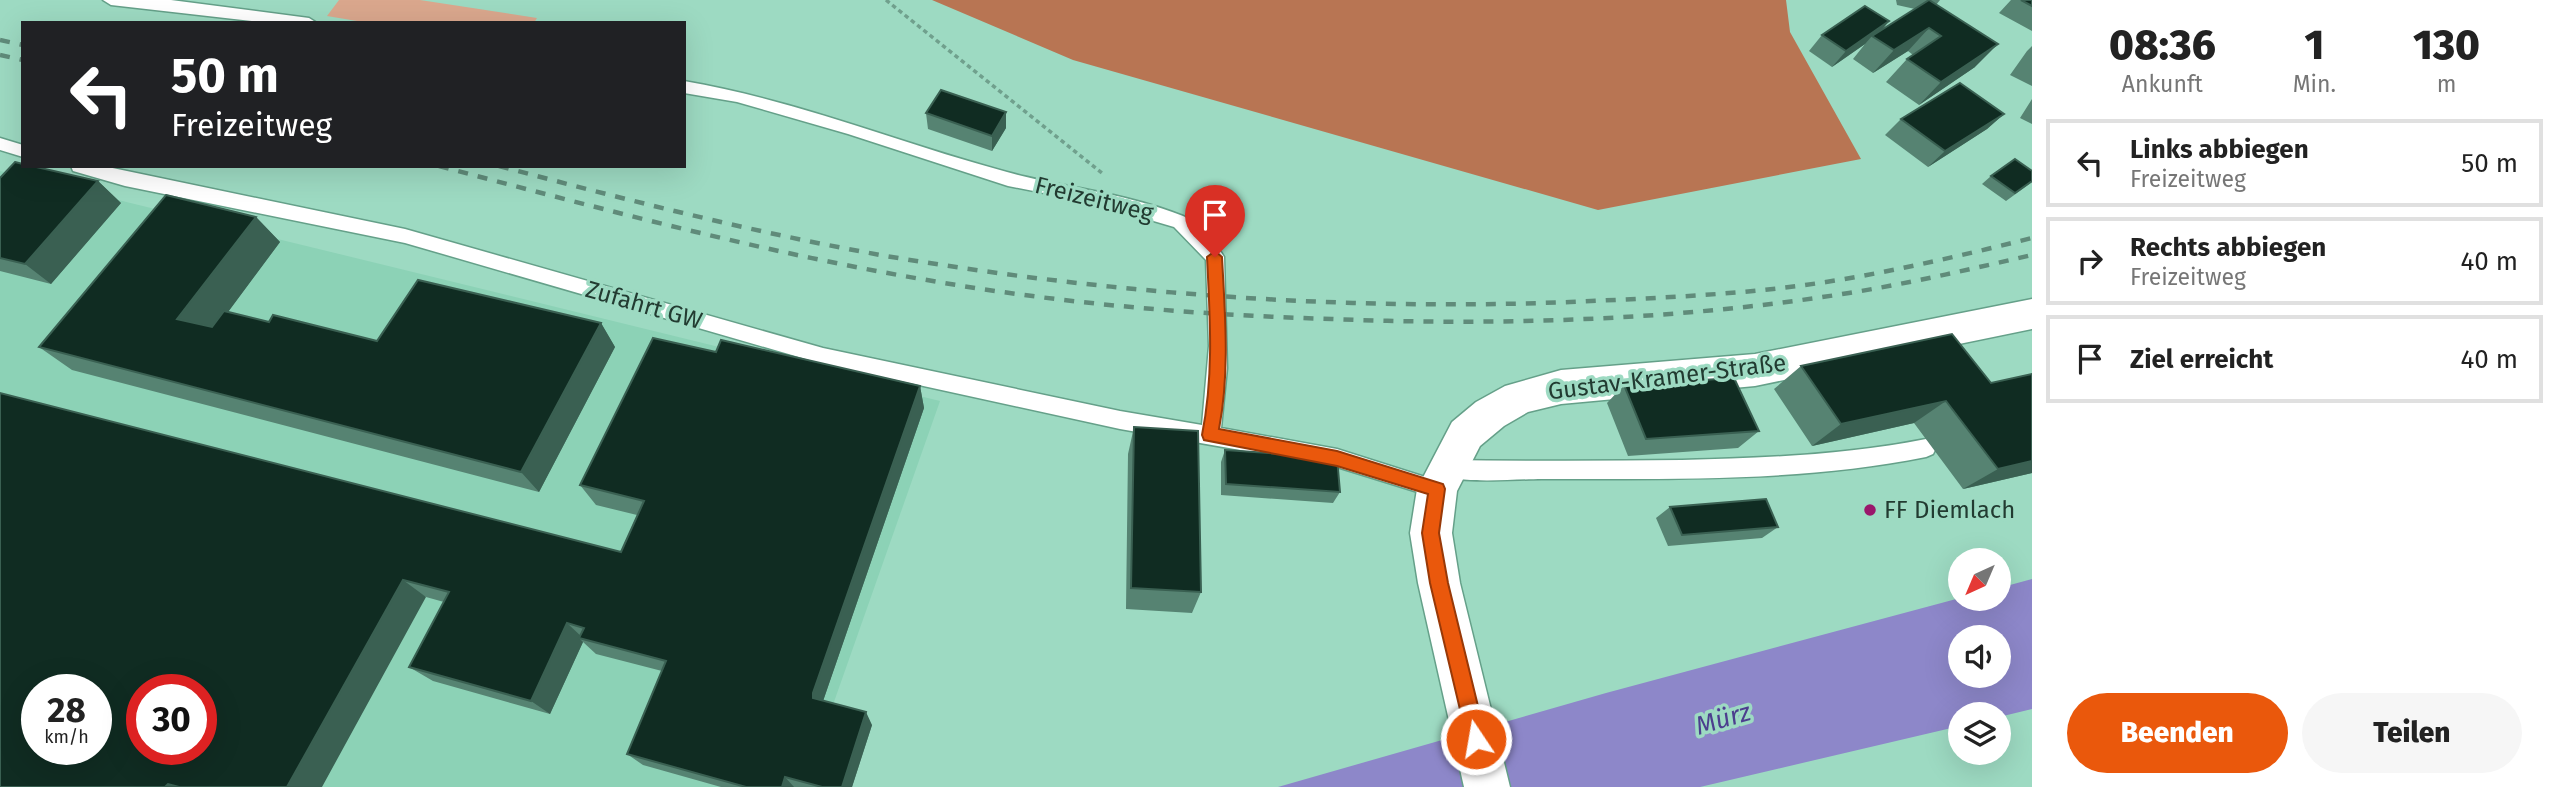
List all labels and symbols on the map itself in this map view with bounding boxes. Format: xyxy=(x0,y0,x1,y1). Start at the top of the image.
street label: Freizeitweg xyxy=(1032,171,1157,227)
pin xyxy=(1185,185,1245,257)
street label: Zufahrt GW xyxy=(583,275,706,335)
street label: Gustav-Kramer-Straße xyxy=(1546,348,1788,406)
place label: FF Diemlach xyxy=(1884,496,2015,524)
marker: FF Diemlach xyxy=(1862,502,1878,518)
north arrow xyxy=(1948,548,2011,611)
speed limit sign: 30 xyxy=(126,674,217,765)
water label: Mürz xyxy=(1692,696,1755,742)
position arrow xyxy=(1439,702,1513,776)

